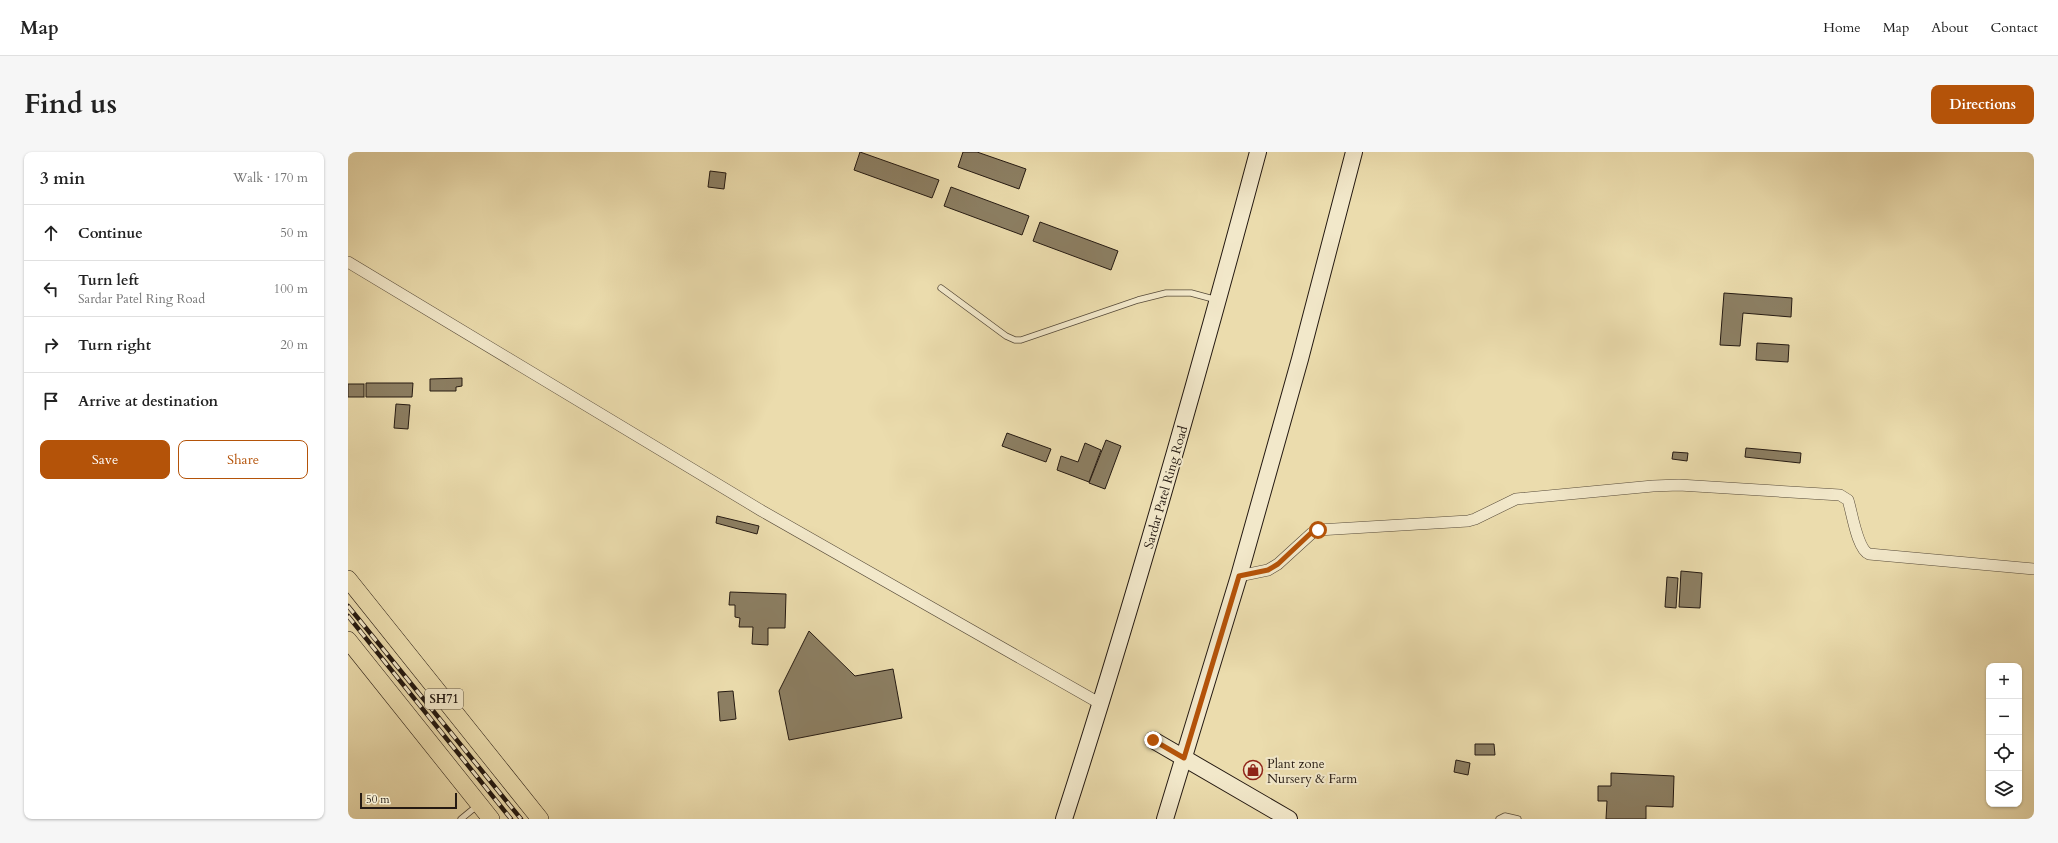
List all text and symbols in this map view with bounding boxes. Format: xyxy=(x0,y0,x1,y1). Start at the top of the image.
text: Map xyxy=(20,15,59,41)
text: Home xyxy=(1823,18,1861,37)
text: Map xyxy=(1883,18,1909,37)
text: About xyxy=(1931,18,1968,37)
text: Contact xyxy=(1990,18,2038,37)
text: Find us xyxy=(24,85,117,123)
button: Directions xyxy=(1931,85,2034,124)
text: 3 min xyxy=(40,167,85,190)
text: Walk · 170 m xyxy=(233,169,308,187)
icon: ahead xyxy=(40,222,62,244)
text: Continue xyxy=(78,223,143,243)
text: 50 m xyxy=(280,224,308,242)
text: Turn left xyxy=(78,270,139,290)
icon: left xyxy=(40,278,62,300)
text: 100 m xyxy=(274,280,308,298)
text: Sardar Patel Ring Road xyxy=(78,290,205,308)
icon: right xyxy=(40,334,62,356)
text: Turn right xyxy=(78,335,151,355)
text: 20 m xyxy=(280,336,308,354)
icon: arrive xyxy=(40,390,62,412)
text: Arrive at destination xyxy=(78,391,218,411)
street label: Sardar Patel Ring Road xyxy=(1140,424,1192,551)
button: Save xyxy=(40,440,170,479)
button: Share xyxy=(178,440,308,479)
route start xyxy=(1309,521,1327,539)
map controls xyxy=(1986,663,2022,807)
button: + xyxy=(1986,663,2022,699)
road number: SH71 xyxy=(425,689,463,709)
button: − xyxy=(1986,699,2022,735)
route end xyxy=(1144,731,1162,749)
button: locate xyxy=(1986,735,2022,771)
place label: Plant zone Nursery & Farm xyxy=(1267,755,1357,788)
shop icon: Plant zone Nursery & Farm xyxy=(1242,759,1264,781)
button: layers xyxy=(1986,771,2022,807)
scale bar xyxy=(360,791,457,810)
text: 50 m xyxy=(366,792,390,807)

